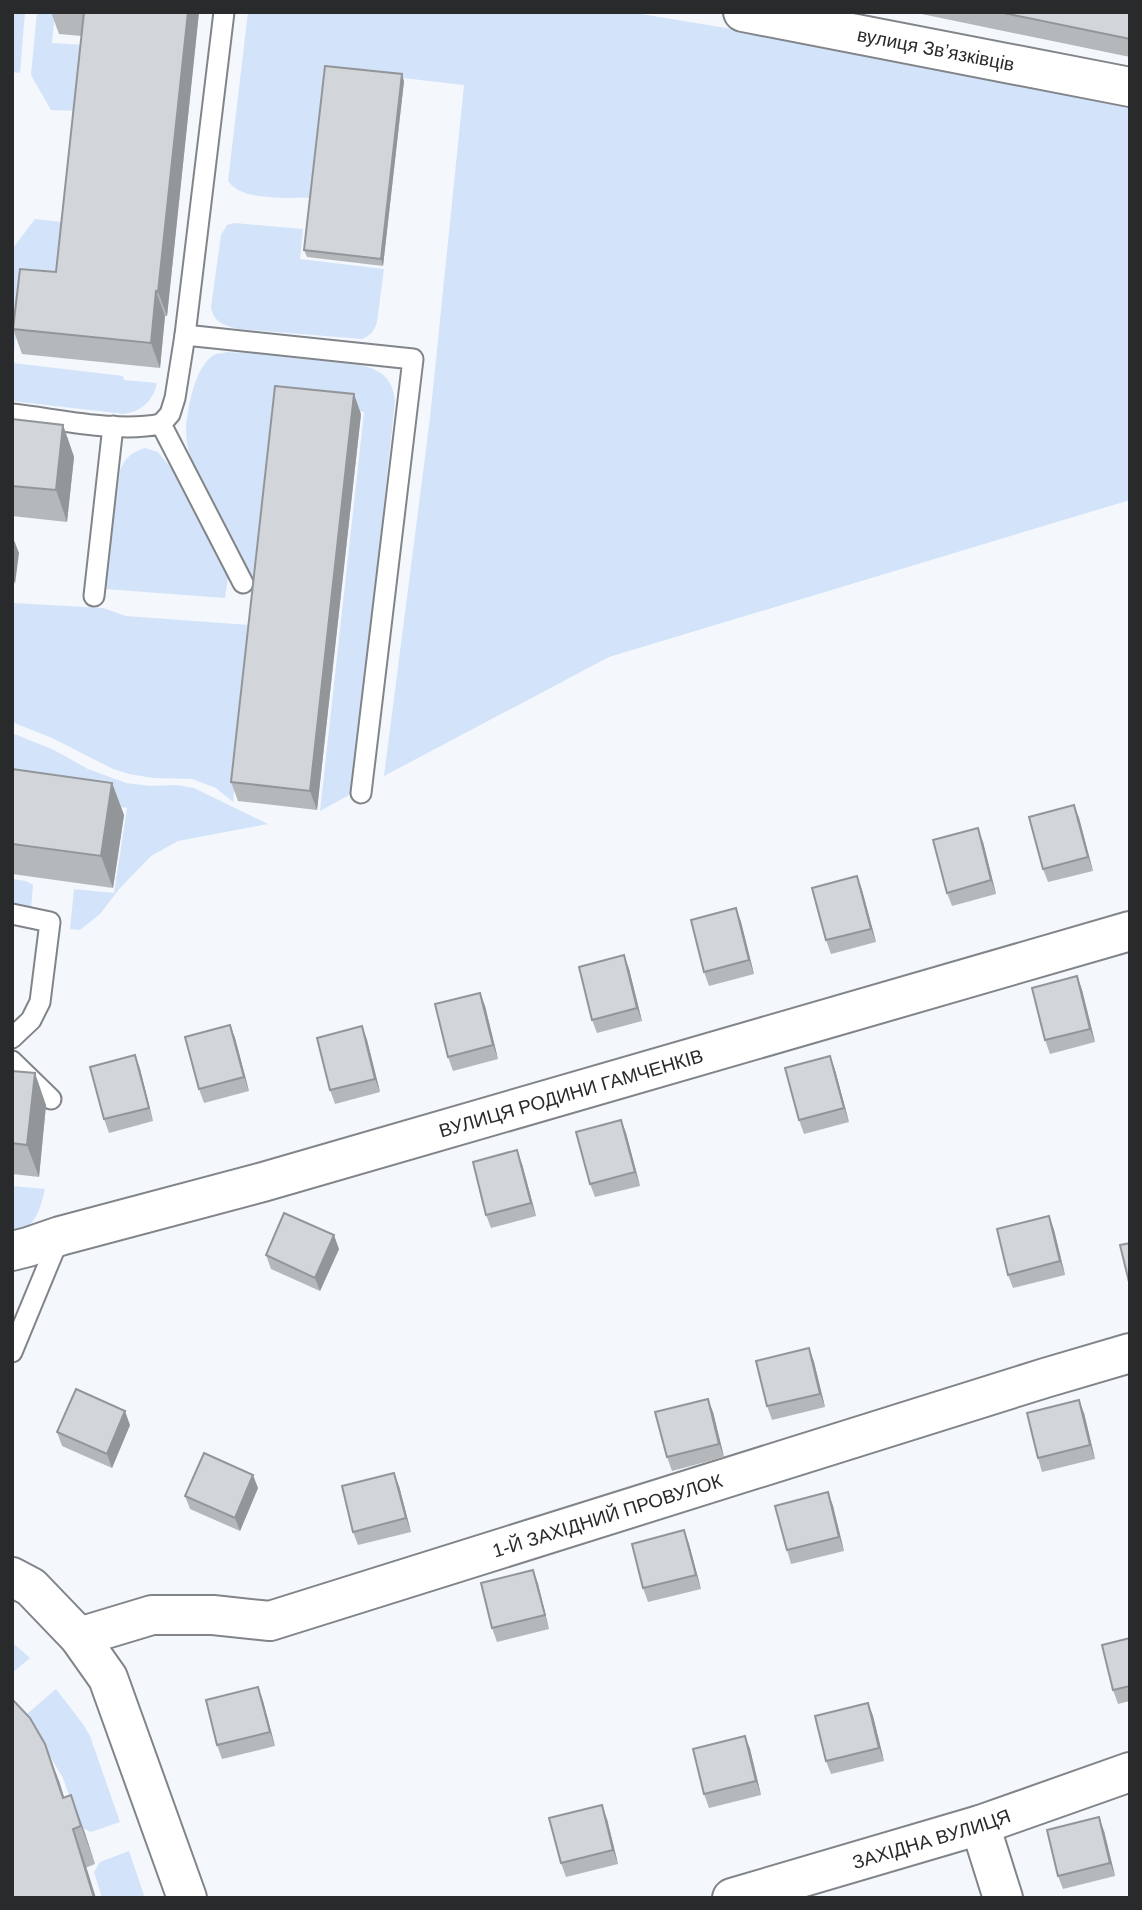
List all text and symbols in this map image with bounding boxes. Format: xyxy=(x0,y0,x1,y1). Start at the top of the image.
street label: вулиця Звʼязківців xyxy=(856,24,1016,75)
street label: ВУЛИЦЯ РОДИНИ ГАМЧЕНКІВ xyxy=(437,1045,706,1142)
street label: 1-Й ЗАХІДНИЙ ПРОВУЛОК xyxy=(490,1470,725,1562)
street label: ЗАХІДНА ВУЛИЦЯ xyxy=(850,1805,1013,1873)

